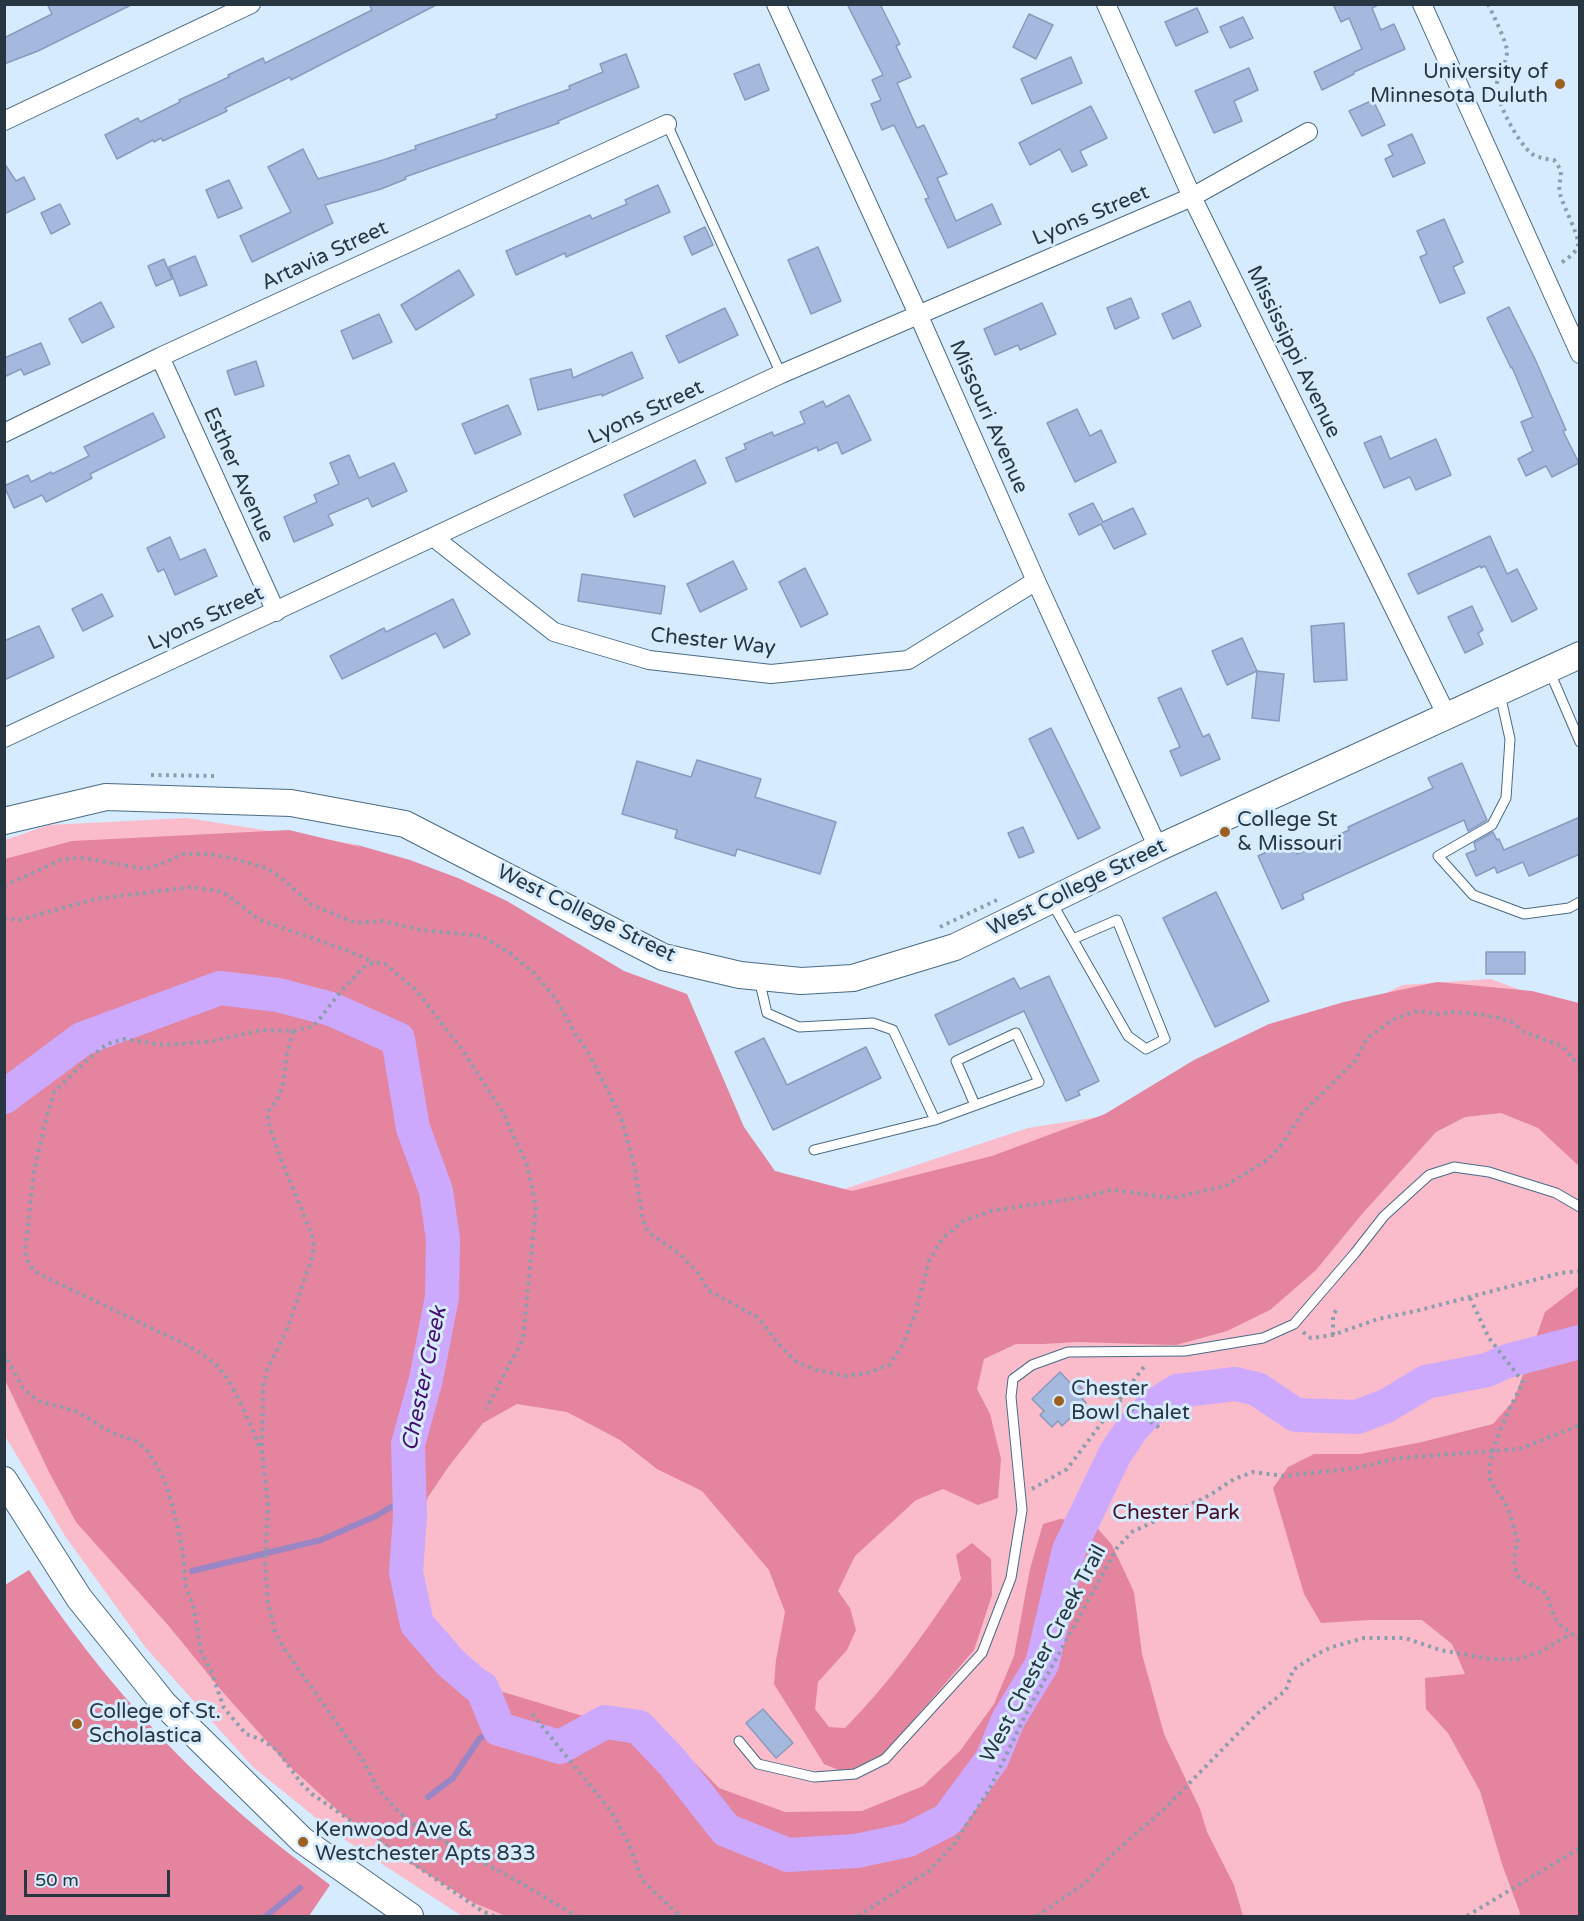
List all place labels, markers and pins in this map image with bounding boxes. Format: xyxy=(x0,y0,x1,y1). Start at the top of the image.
place label: University of Minnesota Duluth xyxy=(1370,59,1548,109)
marker: University of Minnesota Duluth xyxy=(1553,77,1567,91)
place label: College St & Missouri xyxy=(1237,807,1342,857)
marker: College St & Missouri xyxy=(1218,825,1232,839)
place label: Chester Bowl Chalet xyxy=(1071,1376,1190,1426)
marker: Chester Bowl Chalet xyxy=(1052,1394,1066,1408)
place label: College of St. Scholastica xyxy=(89,1699,221,1749)
marker: College of St. Scholastica xyxy=(70,1717,84,1731)
place label: Kenwood Ave & Westchester Apts 833 xyxy=(315,1817,536,1867)
marker: Kenwood Ave & Westchester Apts 833 xyxy=(296,1835,310,1849)

